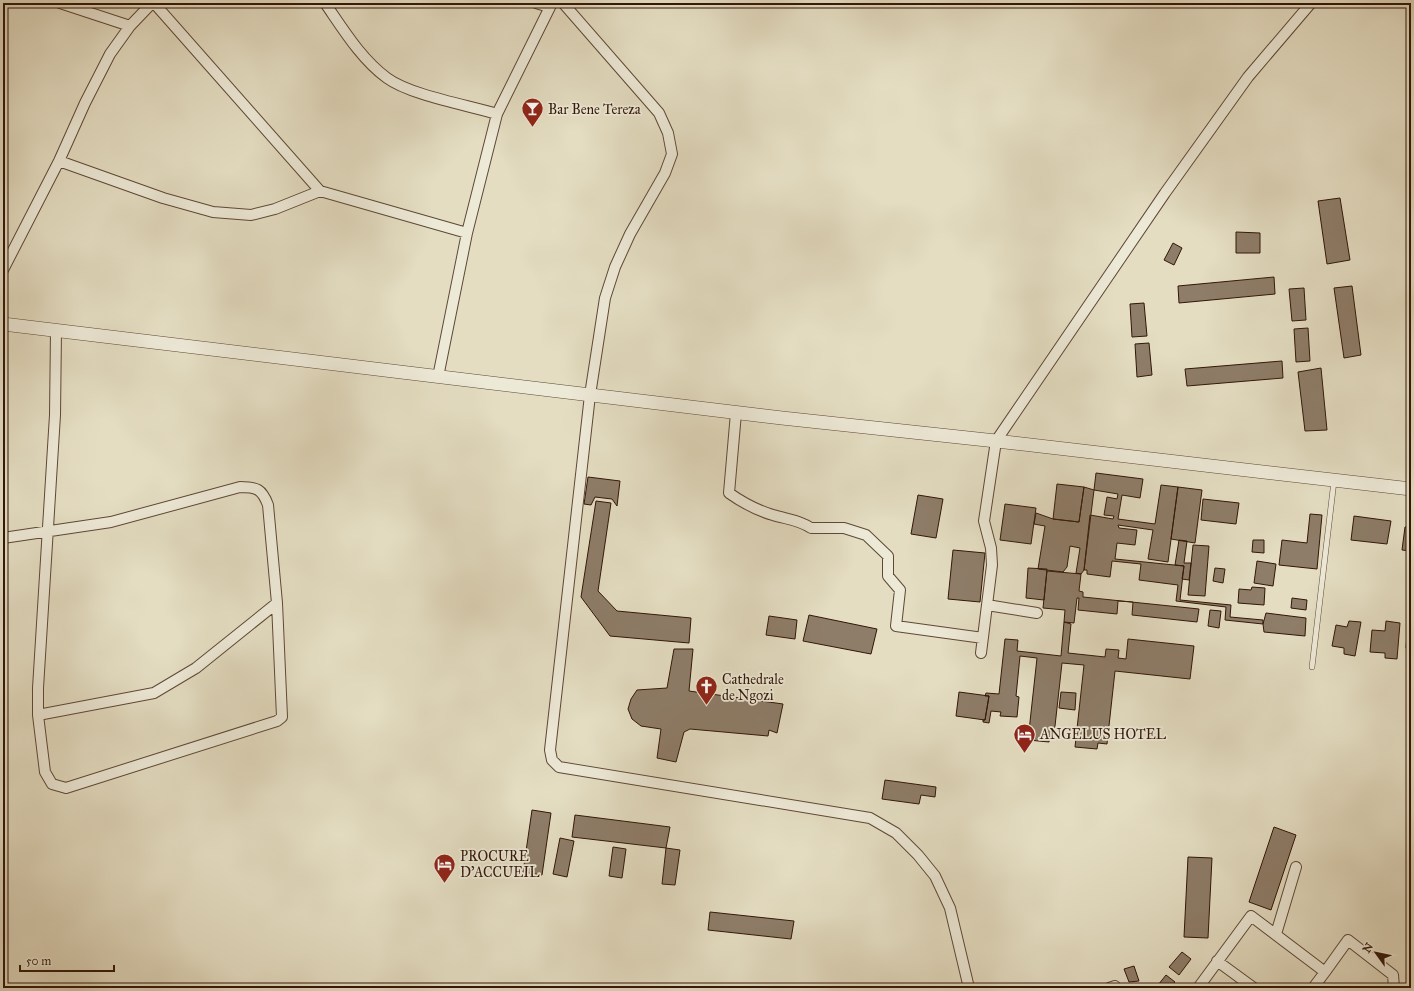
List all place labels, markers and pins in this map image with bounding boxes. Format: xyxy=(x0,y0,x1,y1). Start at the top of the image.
bar icon: Bar Bene Tereza xyxy=(519,96,545,129)
place label: Bar Bene Tereza xyxy=(548,101,641,118)
place label: Cathedrale de Ngozi xyxy=(722,671,784,704)
church icon: Cathedrale de Ngozi xyxy=(693,674,719,707)
hotel icon: ANGELUS HOTEL xyxy=(1011,721,1037,754)
place label: ANGELUS HOTEL xyxy=(1039,726,1167,743)
place label: PROCURE D'ACCUEIL xyxy=(460,848,540,881)
hotel icon: PROCURE D'ACCUEIL xyxy=(431,851,457,884)

